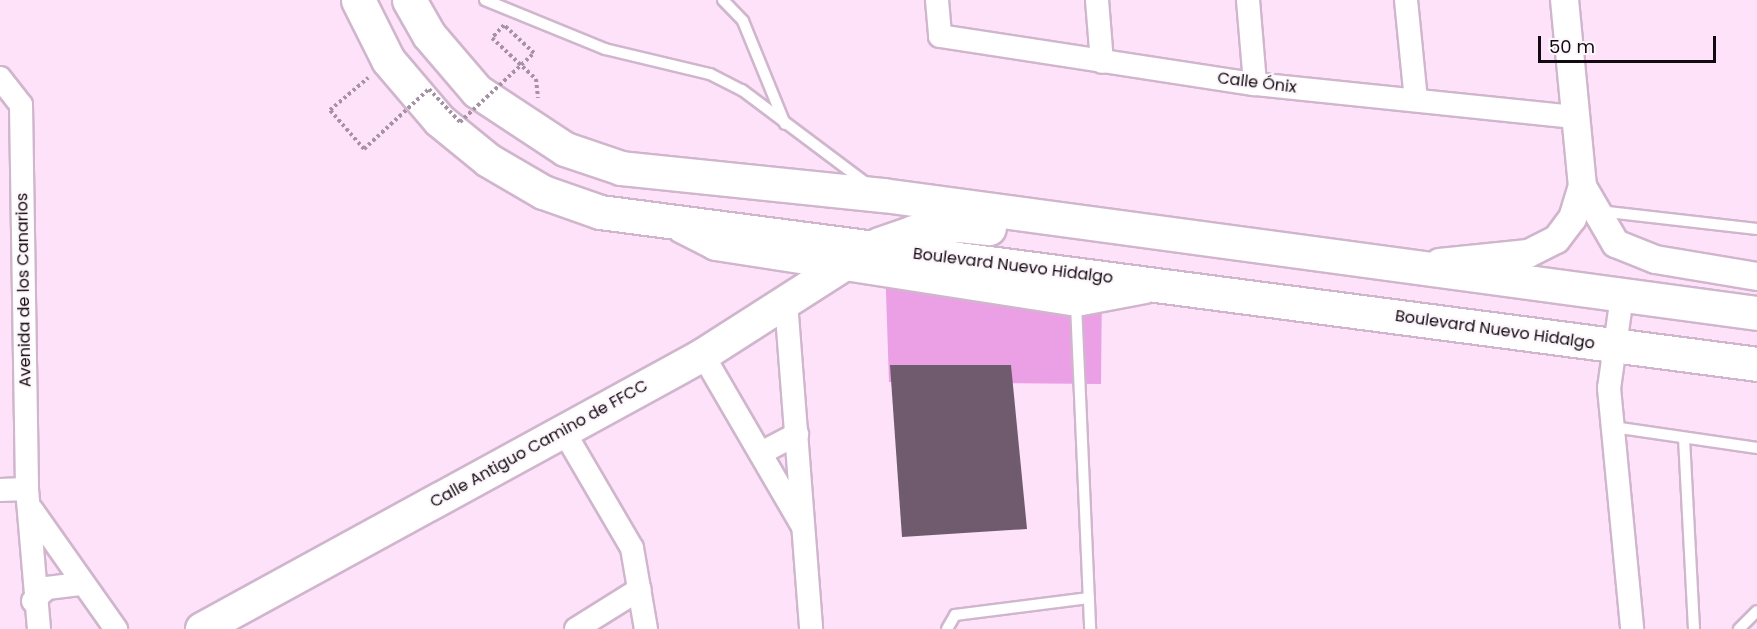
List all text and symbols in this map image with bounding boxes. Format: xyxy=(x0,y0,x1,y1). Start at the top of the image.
scale bar xyxy=(1541,24,1720,62)
text: 50 m xyxy=(1549,34,1595,59)
street label: Calle Ónix xyxy=(1216,69,1298,97)
street label: Avenida de los Canarios xyxy=(13,193,35,387)
street label: Boulevard Nuevo Hidalgo xyxy=(912,244,1114,288)
street label: Boulevard Nuevo Hidalgo xyxy=(1394,306,1596,354)
street label: Calle Antiguo Camino de FFCC xyxy=(427,376,651,512)

